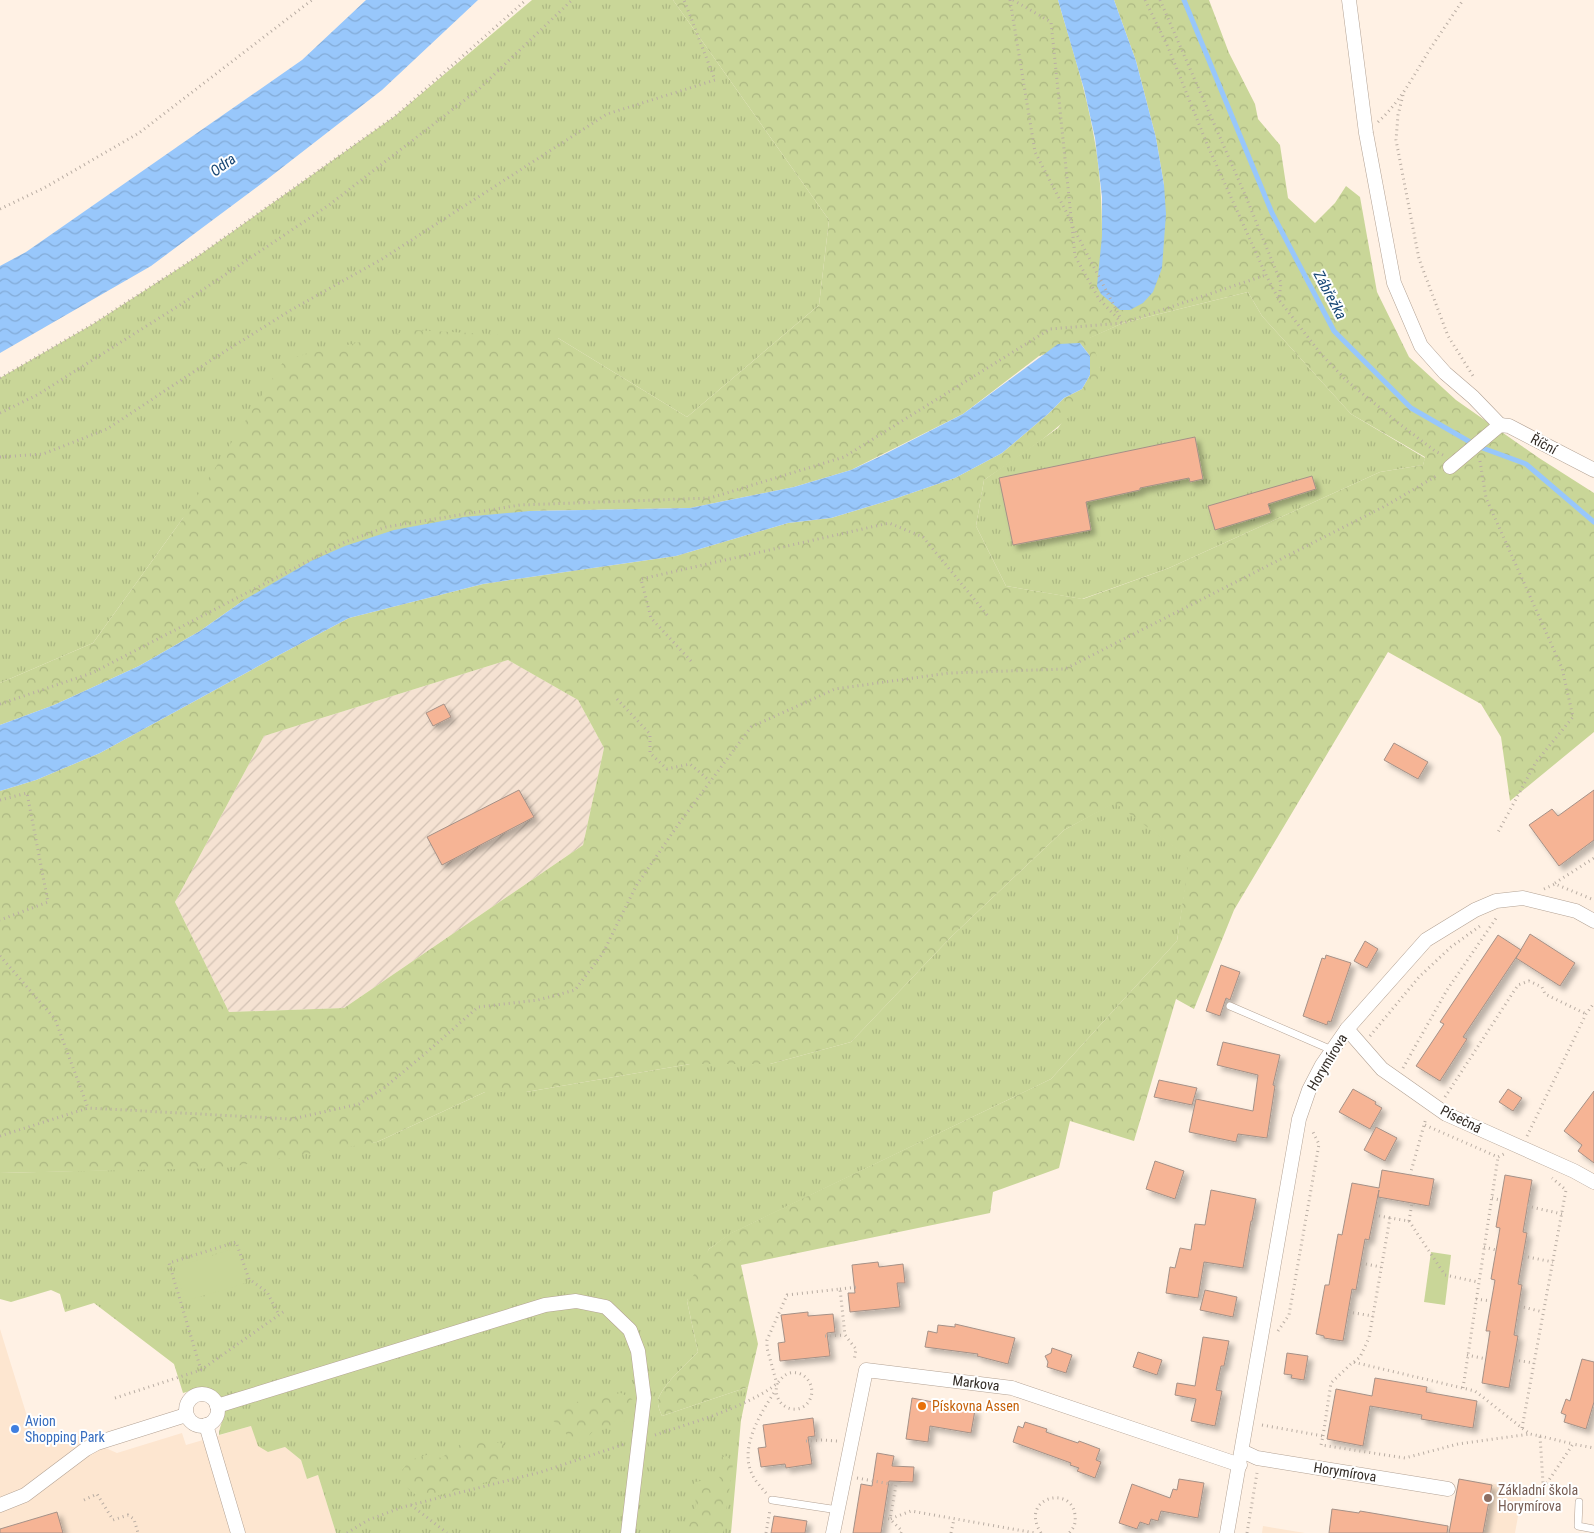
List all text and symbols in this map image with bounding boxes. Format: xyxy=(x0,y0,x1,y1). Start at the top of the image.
water label: Odra xyxy=(207,150,239,180)
water label: Zábřežka xyxy=(1309,267,1350,323)
street label: Říční xyxy=(1528,430,1561,458)
street label: Horymírova xyxy=(1304,1031,1350,1093)
street label: Písečná xyxy=(1438,1102,1484,1136)
street label: Markova xyxy=(952,1372,1000,1394)
place label: Pískovna Assen xyxy=(932,1398,1020,1414)
marker: Pískovna Assen xyxy=(916,1400,928,1412)
place label: Avion Shopping Park xyxy=(25,1413,106,1445)
marker: Avion Shopping Park xyxy=(9,1423,21,1435)
street label: Horymírova xyxy=(1312,1459,1378,1485)
place label: Základní škola Horymírova xyxy=(1498,1482,1578,1514)
marker: Základní škola Horymírova xyxy=(1482,1492,1494,1504)

